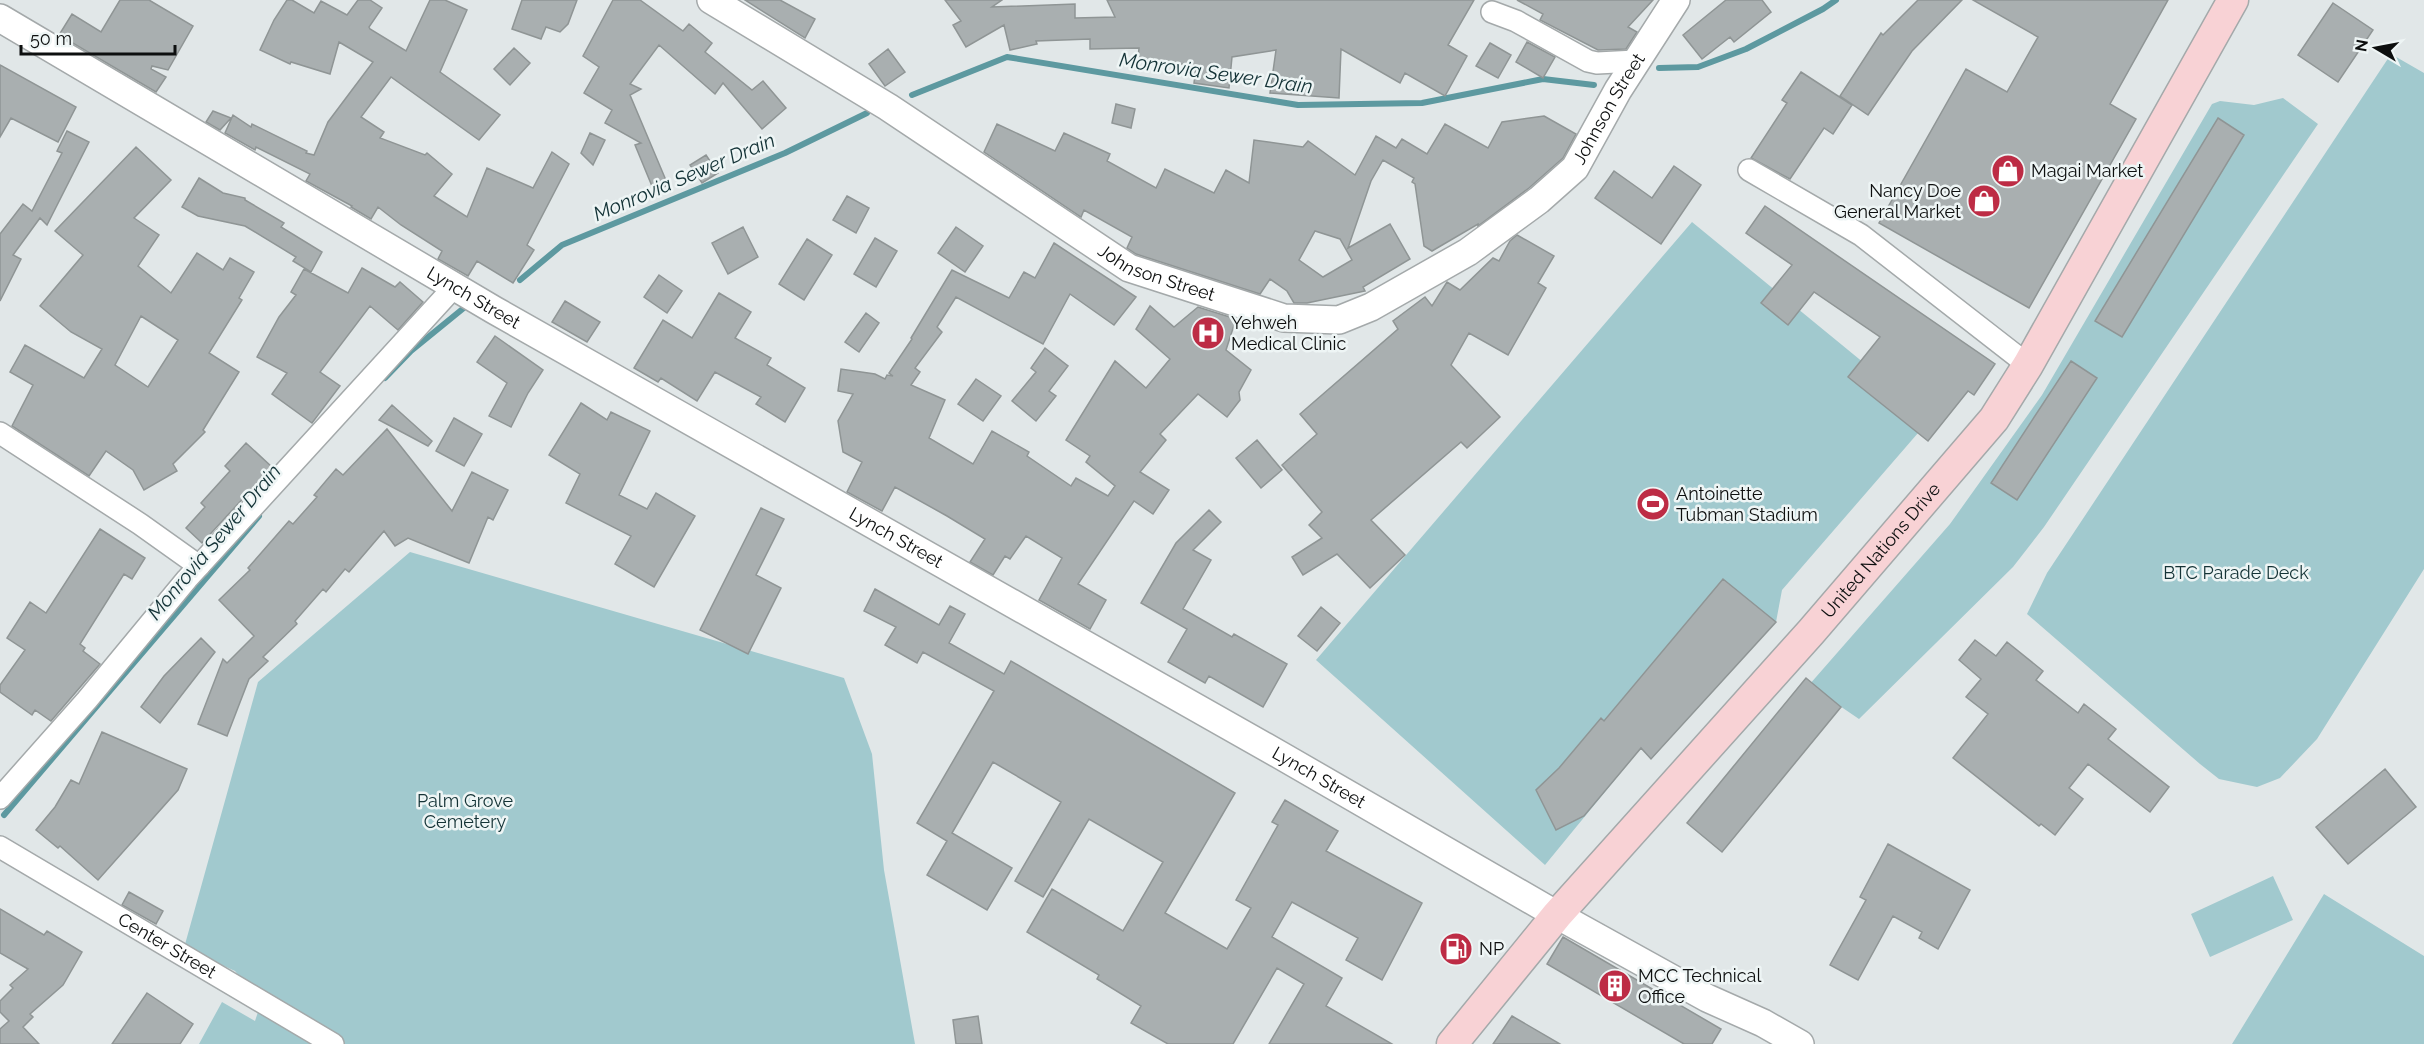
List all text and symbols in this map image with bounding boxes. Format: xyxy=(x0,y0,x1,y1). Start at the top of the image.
scale bar xyxy=(21,18,176,56)
north arrow xyxy=(2346,18,2406,78)
text: 50 m xyxy=(30,28,72,49)
text: N xyxy=(2351,38,2372,53)
water label: Monrovia Sewer Drain xyxy=(1118,48,1314,98)
street label: Johnson Street xyxy=(1568,49,1649,168)
water label: Monrovia Sewer Drain xyxy=(590,128,778,226)
shop icon: Magai Market xyxy=(1990,153,2026,189)
place label: Magai Market xyxy=(2031,160,2143,181)
place label: Nancy Doe General Market xyxy=(1834,180,1961,222)
shop icon: Nancy Doe General Market xyxy=(1966,183,2002,219)
street label: Johnson Street xyxy=(1094,239,1218,305)
street label: Lynch Street xyxy=(424,262,524,333)
place label: Yehweh Medical Clinic xyxy=(1231,312,1347,354)
hospital icon: Yehweh Medical Clinic xyxy=(1190,315,1226,351)
water label: Monrovia Sewer Drain xyxy=(142,460,286,624)
street label: United Nations Drive xyxy=(1817,478,1945,622)
place label: Antoinette Tubman Stadium xyxy=(1676,483,1818,525)
sports icon: Antoinette Tubman Stadium xyxy=(1635,486,1671,522)
street label: Lynch Street xyxy=(846,502,947,572)
park label: BTC Parade Deck xyxy=(2163,562,2309,583)
street label: Lynch Street xyxy=(1269,742,1370,812)
park label: Palm Grove Cemetery xyxy=(417,790,513,832)
street label: Center Street xyxy=(114,908,220,982)
fuel station icon: NP xyxy=(1438,931,1474,967)
place label: NP xyxy=(1479,938,1504,959)
place label: MCC Technical Office xyxy=(1638,965,1761,1007)
building icon: MCC Technical Office xyxy=(1597,968,1633,1004)

